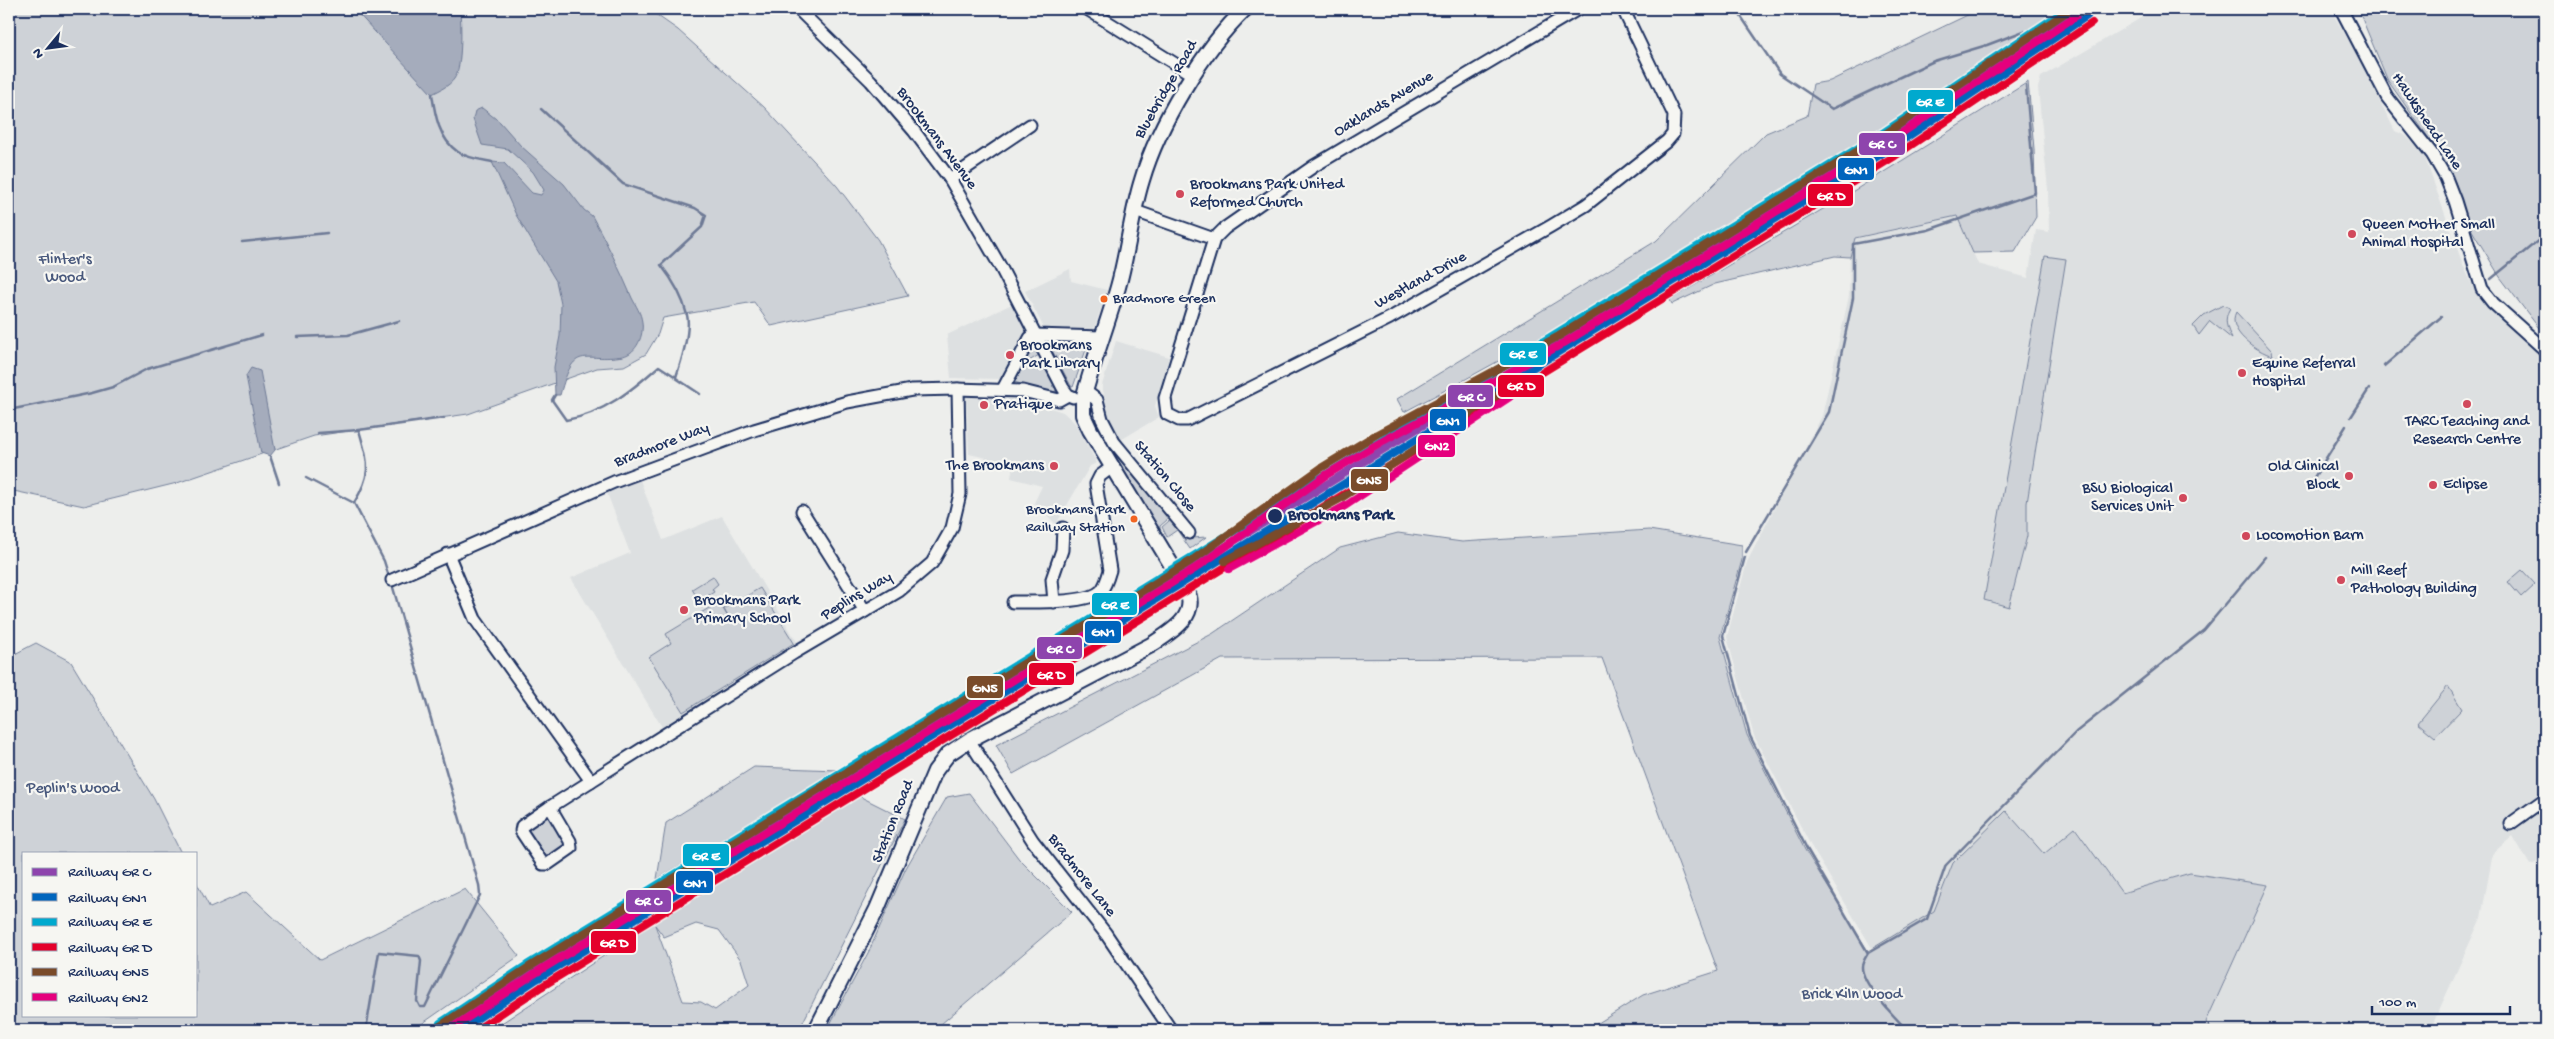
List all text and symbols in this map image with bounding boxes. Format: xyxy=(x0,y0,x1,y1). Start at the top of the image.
north arrow xyxy=(22,22,72,72)
street label: Bluebridge Road xyxy=(1131,36,1204,143)
text: N xyxy=(29,45,48,61)
street label: Oaklands Avenue xyxy=(1331,67,1438,142)
street label: Hawkshead Lane xyxy=(2387,70,2466,175)
street label: Brookmans Avenue xyxy=(891,83,981,195)
line badge: GR E xyxy=(1907,89,1954,113)
text: GR E xyxy=(1916,95,1945,112)
line badge: GR C xyxy=(1858,132,1906,156)
text: GR C xyxy=(1868,137,1897,154)
line badge: GN1 xyxy=(1837,157,1875,181)
text: GN1 xyxy=(1844,163,1868,180)
place label: Brookmans Park United Reformed Church xyxy=(1189,176,1346,213)
line badge: GR D xyxy=(1807,183,1854,207)
marker: Brookmans Park United Reformed Church xyxy=(1174,188,1186,200)
text: GR D xyxy=(1817,189,1846,206)
place label: Queen Mother Small Animal Hospital xyxy=(2362,216,2495,253)
marker: Queen Mother Small Animal Hospital xyxy=(2346,228,2358,240)
street label: Westland Drive xyxy=(1372,248,1471,314)
park label: Flinter's Wood xyxy=(37,251,93,288)
place label: Bradmore Green xyxy=(1112,290,1216,308)
marker: Bradmore Green xyxy=(1099,294,1109,304)
place label: Brookmans Park Library xyxy=(1019,337,1100,374)
line badge: GR E xyxy=(1499,342,1547,366)
text: GR E xyxy=(1509,347,1538,364)
marker: Brookmans Park Library xyxy=(1004,349,1016,361)
place label: Equine Referral Hospital xyxy=(2252,355,2356,392)
marker: Equine Referral Hospital xyxy=(2236,367,2248,379)
line badge: GR D xyxy=(1497,374,1545,398)
text: GR D xyxy=(1507,379,1536,396)
line badge: GR C xyxy=(1447,384,1494,408)
text: GR C xyxy=(1457,390,1486,407)
place label: Pratique xyxy=(993,396,1053,415)
marker: TARC Teaching and Research Centre xyxy=(2461,398,2473,410)
marker: Pratique xyxy=(978,399,990,411)
line badge: GN1 xyxy=(1429,408,1467,432)
place label: TARC Teaching and Research Centre xyxy=(2404,413,2530,450)
text: GN1 xyxy=(1436,414,1460,431)
street label: Bradmore Way xyxy=(611,419,712,473)
line badge: GN2 xyxy=(1417,434,1456,458)
street label: Station Close xyxy=(1129,437,1200,517)
text: GN2 xyxy=(1425,439,1450,456)
place label: The Brookmans xyxy=(945,457,1045,476)
place label: Old Clinical Block xyxy=(2268,458,2341,495)
marker: The Brookmans xyxy=(1048,460,1060,472)
line badge: GN5 xyxy=(1350,468,1389,492)
marker: Old Clinical Block xyxy=(2343,470,2355,482)
text: GN5 xyxy=(1356,473,1382,490)
place label: Eclipse xyxy=(2443,476,2488,495)
marker: Eclipse xyxy=(2427,479,2439,491)
place label: BSU Biological Services Unit xyxy=(2081,480,2174,517)
marker: BSU Biological Services Unit xyxy=(2177,492,2189,504)
place label: Brookmans Park Railway Station xyxy=(1025,501,1126,537)
marker: Brookmans Park xyxy=(1266,507,1284,525)
place label: Brookmans Park xyxy=(1287,507,1395,526)
marker: Brookmans Park Railway Station xyxy=(1129,514,1139,524)
place label: Locomotion Barn xyxy=(2256,527,2364,546)
marker: Locomotion Barn xyxy=(2240,530,2252,542)
place label: Mill Reef Pathology Building xyxy=(2350,562,2477,599)
street label: Peplins Way xyxy=(817,568,896,626)
marker: Mill Reef Pathology Building xyxy=(2335,574,2347,586)
place label: Brookmans Park Primary School xyxy=(693,592,801,629)
line badge: GR E xyxy=(1091,592,1138,616)
text: GR E xyxy=(1101,598,1130,615)
marker: Brookmans Park Primary School xyxy=(678,604,690,616)
line badge: GN1 xyxy=(1084,620,1122,644)
text: GN1 xyxy=(1091,625,1115,642)
line badge: GR C xyxy=(1036,636,1083,660)
text: GR C xyxy=(1046,642,1075,659)
line badge: GR D xyxy=(1028,662,1075,686)
text: GR D xyxy=(1037,668,1066,685)
line badge: GN5 xyxy=(966,675,1004,699)
text: GN5 xyxy=(972,681,998,698)
street label: Station Road xyxy=(869,776,920,866)
park label: Peplin's Wood xyxy=(26,780,121,799)
street label: Bradmore Lane xyxy=(1042,830,1120,922)
line badge: GR E xyxy=(682,843,730,867)
text: GR E xyxy=(692,849,721,866)
legend xyxy=(22,852,198,1016)
text: Railway GR C xyxy=(68,864,152,882)
line badge: GN1 xyxy=(675,870,714,894)
text: GN1 xyxy=(683,876,707,893)
line badge: GR C xyxy=(625,889,672,913)
text: Railway GN1 xyxy=(68,890,147,908)
text: GR C xyxy=(634,894,663,911)
text: Railway GR E xyxy=(68,914,153,932)
line badge: GR D xyxy=(590,930,637,954)
text: GR D xyxy=(600,936,629,953)
text: Railway GR D xyxy=(68,940,153,958)
text: Railway GN5 xyxy=(68,964,149,982)
scale bar xyxy=(2372,984,2509,1016)
park label: Brick Kiln Wood xyxy=(1801,986,1904,1005)
text: Railway GN2 xyxy=(68,990,148,1008)
text: 100 m xyxy=(2378,994,2417,1012)

